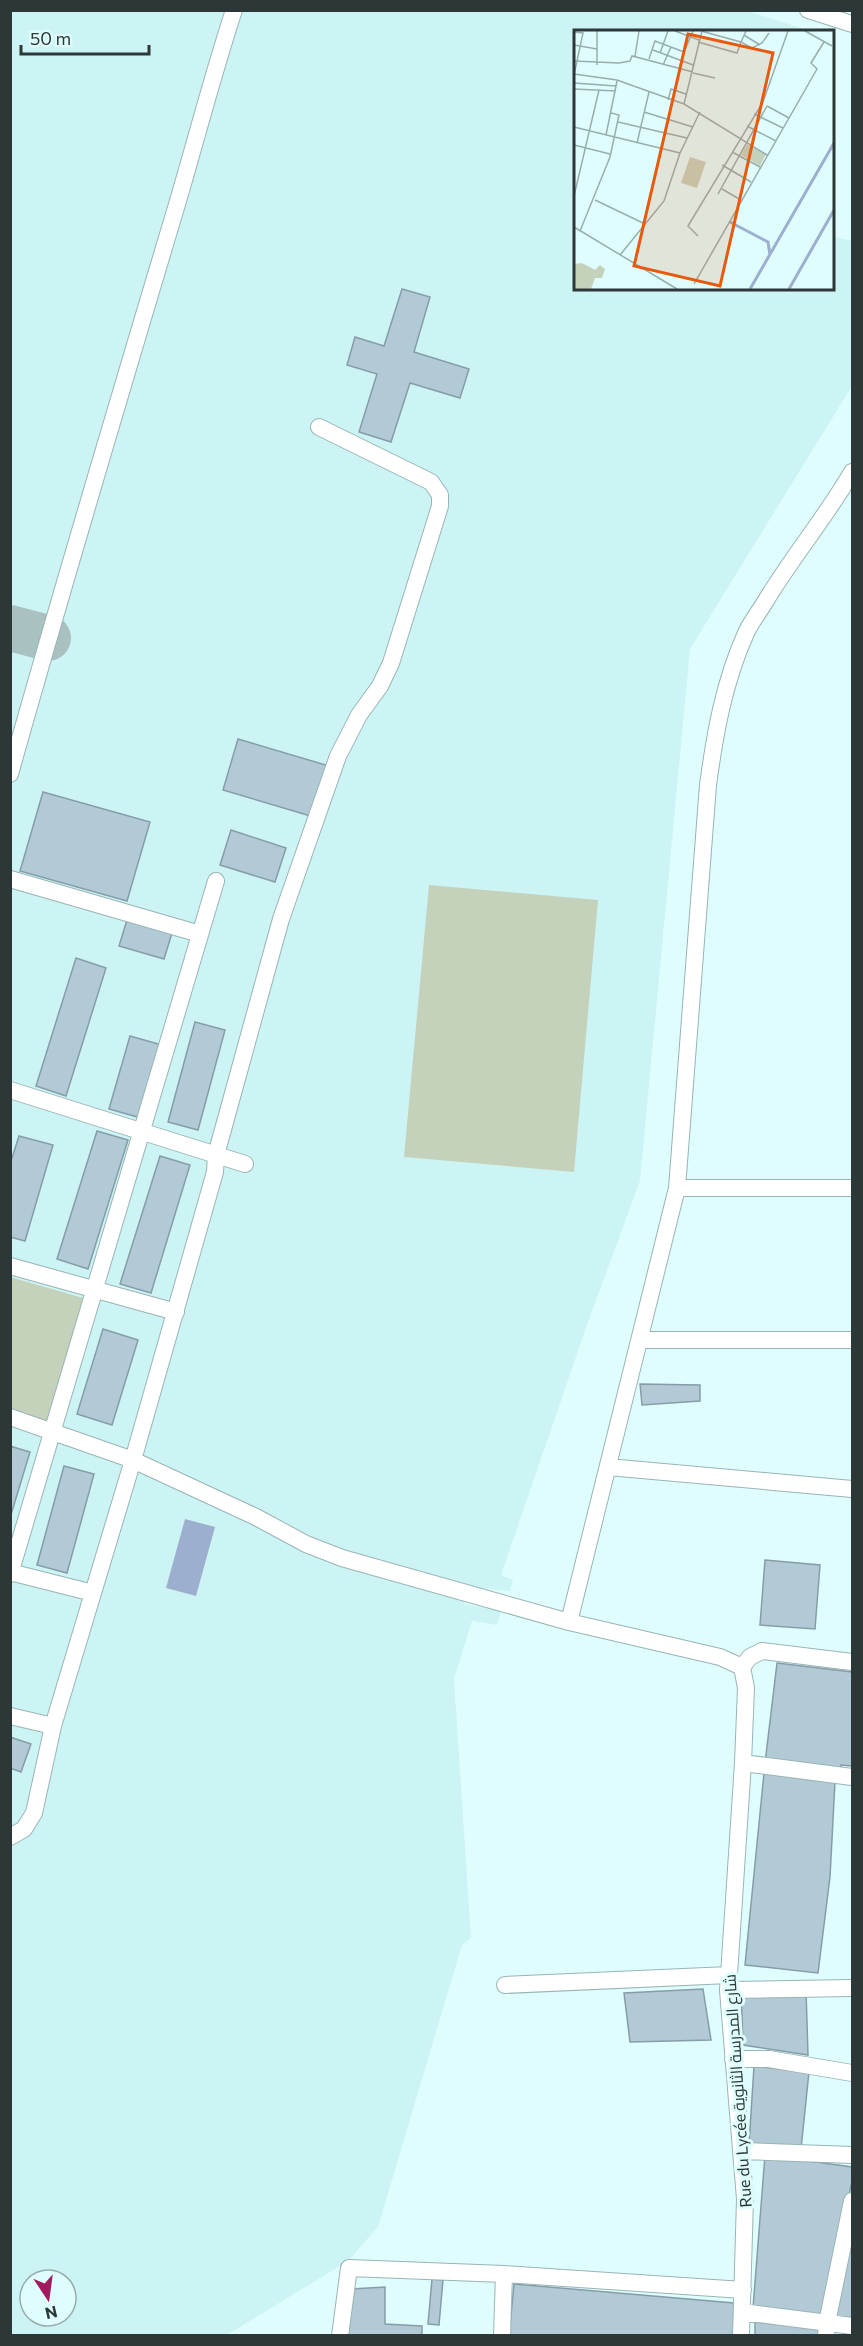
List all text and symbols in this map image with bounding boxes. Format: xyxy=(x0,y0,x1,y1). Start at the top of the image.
scale bar xyxy=(21,18,148,56)
text: 50 m xyxy=(30,27,71,49)
inset map xyxy=(574,30,833,290)
street label: Rue du Lycée شارع المدرسة الثانوية xyxy=(719,1973,758,2208)
north arrow xyxy=(18,2268,78,2328)
text: N xyxy=(44,2302,59,2324)

